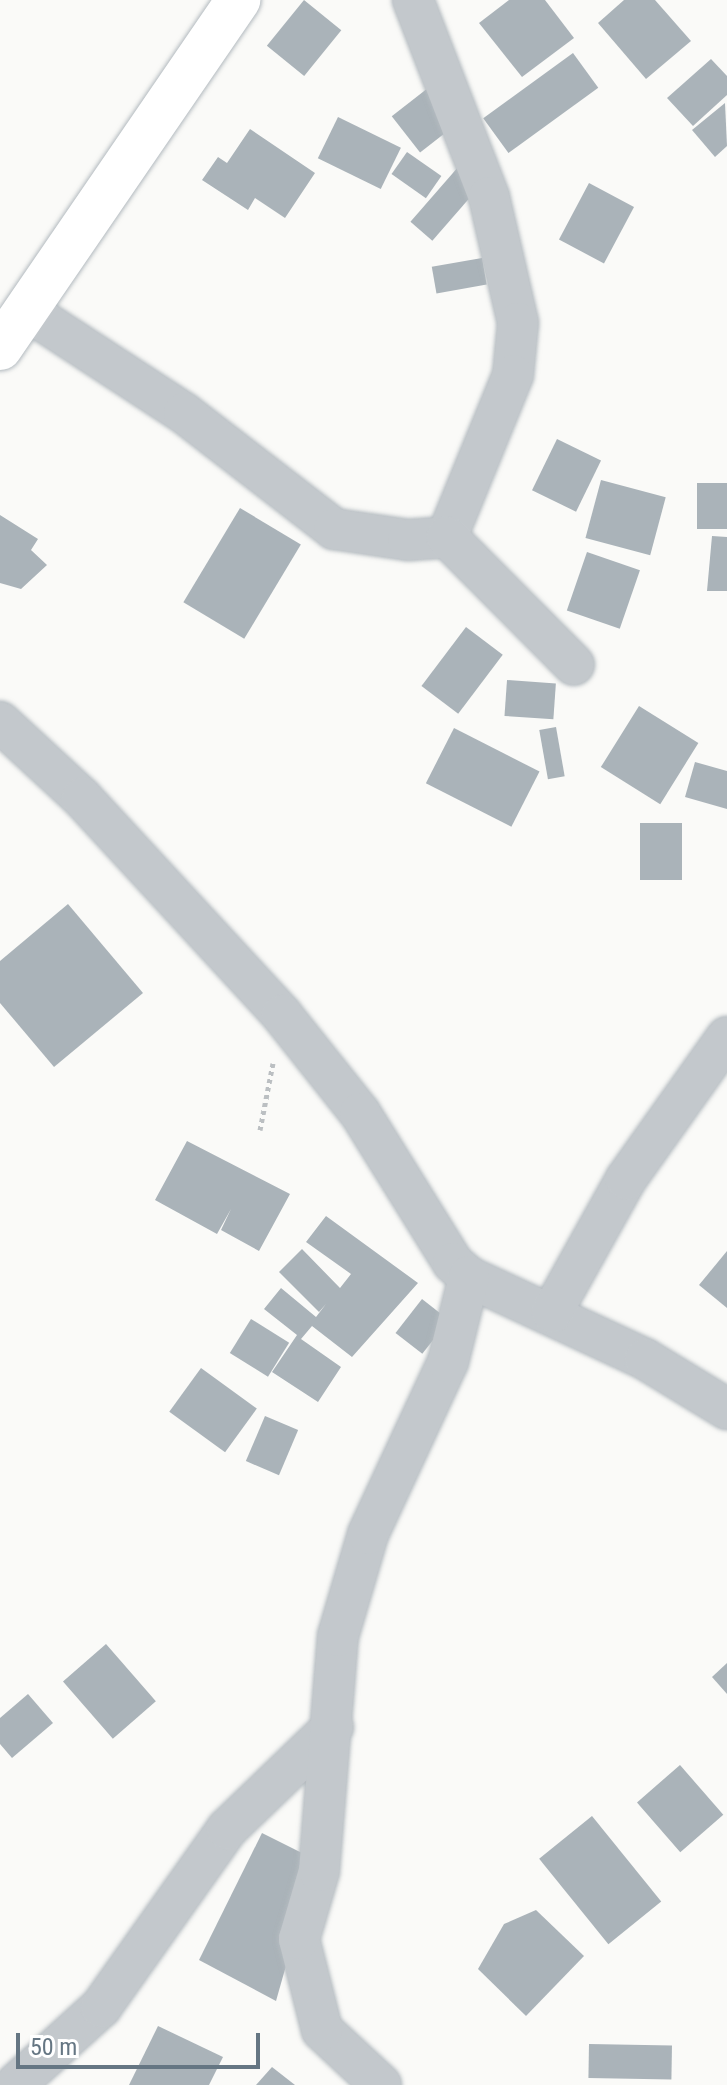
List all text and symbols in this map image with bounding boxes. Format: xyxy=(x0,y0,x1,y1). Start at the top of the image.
scale bar xyxy=(20,2017,264,2067)
text: 50 m xyxy=(30,2033,77,2061)

